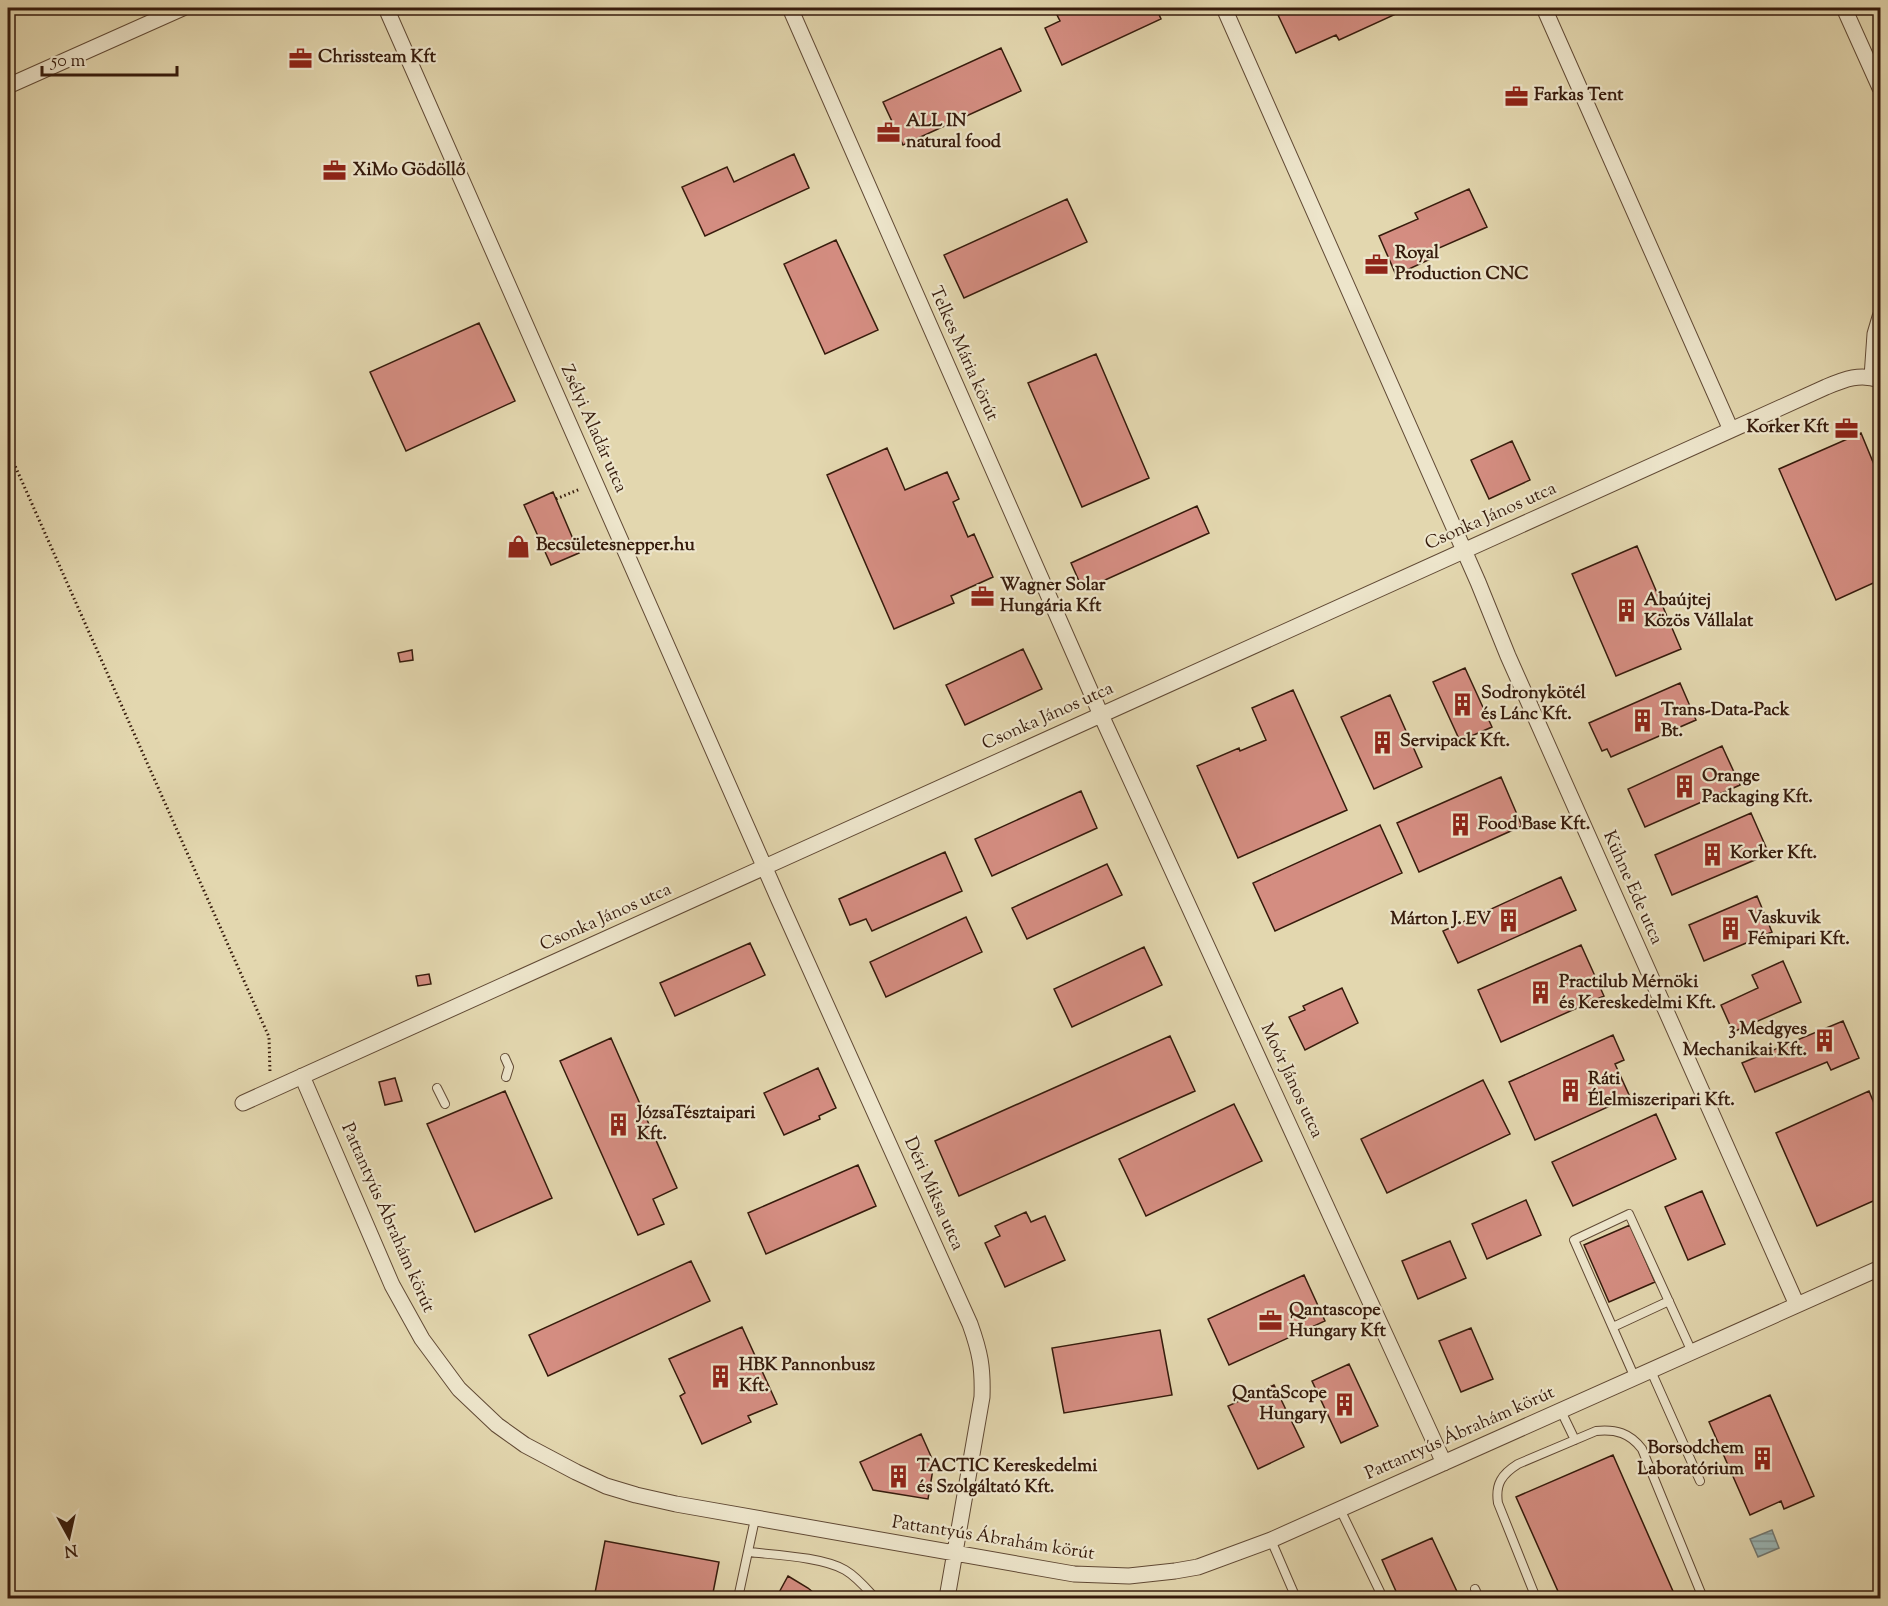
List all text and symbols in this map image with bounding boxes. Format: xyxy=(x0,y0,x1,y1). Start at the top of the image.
scale bar xyxy=(42,39,177,77)
office icon: Chrissteam Kft xyxy=(287,45,313,71)
place label: Chrissteam Kft xyxy=(318,45,437,71)
text: 50 m xyxy=(50,49,86,75)
office icon: Farkas Tent xyxy=(1503,83,1529,109)
place label: Farkas Tent xyxy=(1534,83,1624,109)
place label: ALL IN natural food xyxy=(906,109,1002,156)
office icon: ALL IN natural food xyxy=(875,119,901,145)
office icon: XiMo Gödöllő xyxy=(322,158,348,184)
place label: XiMo Gödöllő xyxy=(353,158,466,184)
place label: Royal Production CNC xyxy=(1395,241,1529,288)
office icon: Royal Production CNC xyxy=(1364,251,1390,277)
street label: Telkes Mária körút xyxy=(922,283,1004,425)
street label: Zsélyi Aladár utca xyxy=(553,361,633,497)
place label: Korker Kft xyxy=(1746,415,1830,441)
office icon: Korker Kft xyxy=(1834,415,1860,441)
street label: Csonka János utca xyxy=(1421,476,1561,558)
shop icon: Becsületesnepper.hu xyxy=(505,533,531,559)
place label: Becsületesnepper.hu xyxy=(536,533,695,559)
place label: Wagner Solar Hungária Kft xyxy=(1000,573,1106,620)
office icon: Wagner Solar Hungária Kft xyxy=(969,583,995,609)
place label: Abaújtej Közös Vállalat xyxy=(1644,588,1754,635)
building icon: Abaújtej Közös Vállalat xyxy=(1613,598,1639,624)
street label: Csonka János utca xyxy=(978,676,1118,758)
place label: Sodronykötél és Lánc Kft. xyxy=(1481,681,1587,728)
building icon: Sodronykötél és Lánc Kft. xyxy=(1450,691,1476,717)
place label: Trans-Data-Pack Bt. xyxy=(1661,698,1790,745)
building icon: Trans-Data-Pack Bt. xyxy=(1630,708,1656,734)
building icon: Servipack Kft. xyxy=(1369,729,1395,755)
place label: Servipack Kft. xyxy=(1400,729,1510,755)
place label: Orange Packaging Kft. xyxy=(1702,764,1813,811)
building icon: Orange Packaging Kft. xyxy=(1671,774,1697,800)
building icon: Food Base Kft. xyxy=(1447,812,1473,838)
place label: Food Base Kft. xyxy=(1478,812,1590,838)
street label: Kühne Ede utca xyxy=(1595,827,1669,949)
building icon: Korker Kft. xyxy=(1699,841,1725,867)
place label: Korker Kft. xyxy=(1730,841,1817,867)
street label: Csonka János utca xyxy=(536,877,676,959)
place label: Vaskuvik Fémipari Kft. xyxy=(1748,906,1850,953)
place label: Márton J. EV xyxy=(1390,907,1491,933)
building icon: Márton J. EV xyxy=(1496,907,1522,933)
building icon: Vaskuvik Fémipari Kft. xyxy=(1717,916,1743,942)
place label: Practilub Mérnöki és Kereskedelmi Kft. xyxy=(1559,970,1716,1017)
building icon: Practilub Mérnöki és Kereskedelmi Kft. xyxy=(1528,980,1554,1006)
place label: 3 Medgyes Mechanikai Kft. xyxy=(1683,1017,1807,1064)
street label: Moór János utca xyxy=(1253,1019,1329,1143)
building icon: 3 Medgyes Mechanikai Kft. xyxy=(1812,1027,1838,1053)
place label: Ráti Élelmiszeripari Kft. xyxy=(1588,1067,1735,1114)
building icon: Ráti Élelmiszeripari Kft. xyxy=(1557,1077,1583,1103)
place label: JózsaTésztaipari Kft. xyxy=(635,1101,756,1148)
building icon: JózsaTésztaipari Kft. xyxy=(606,1111,632,1137)
street label: Pattantyús Ábrahám körút xyxy=(333,1119,441,1317)
street label: Déri Miksa utca xyxy=(896,1133,970,1255)
place label: Qantascope Hungary Kft xyxy=(1289,1298,1387,1345)
office icon: Qantascope Hungary Kft xyxy=(1258,1308,1284,1334)
place label: HBK Pannonbusz Kft. xyxy=(739,1353,875,1400)
building icon: HBK Pannonbusz Kft. xyxy=(708,1363,734,1389)
street label: Pattantyús Ábrahám körút xyxy=(1361,1380,1559,1488)
place label: QantaScope Hungary xyxy=(1232,1381,1328,1428)
building icon: QantaScope Hungary xyxy=(1332,1391,1358,1417)
place label: Borsodchem Laboratórium xyxy=(1637,1436,1744,1483)
building icon: Borsodchem Laboratórium xyxy=(1749,1446,1775,1472)
place label: TACTIC Kereskedelmi és Szolgáltató Kft. xyxy=(917,1454,1098,1501)
building icon: TACTIC Kereskedelmi és Szolgáltató Kft. xyxy=(886,1464,912,1490)
north arrow xyxy=(39,1507,99,1567)
street label: Pattantyús Ábrahám körút xyxy=(890,1510,1096,1568)
text: N xyxy=(63,1537,79,1562)

